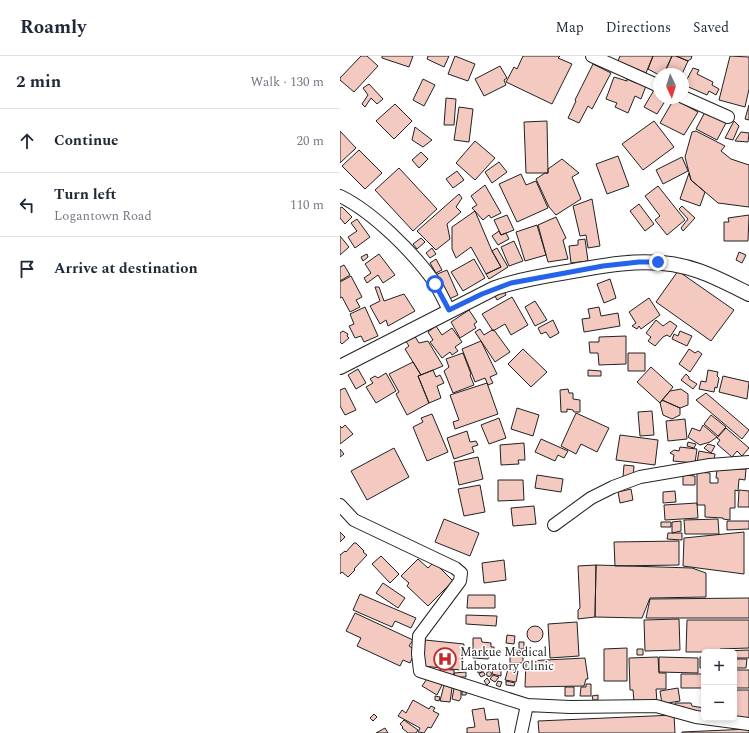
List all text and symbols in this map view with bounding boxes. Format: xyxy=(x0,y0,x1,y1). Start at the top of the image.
text: Roamly xyxy=(20,13,86,42)
text: Map xyxy=(556,17,584,38)
text: Directions xyxy=(606,17,671,38)
text: Saved xyxy=(693,17,729,38)
north arrow xyxy=(653,68,689,104)
text: 2 min xyxy=(16,69,61,95)
text: Walk · 130 m xyxy=(250,72,324,92)
text: Continue xyxy=(54,129,119,152)
icon: ahead xyxy=(16,130,38,152)
text: 20 m xyxy=(297,131,324,151)
text: Turn left xyxy=(54,183,116,206)
icon: left xyxy=(16,194,38,216)
text: 110 m xyxy=(290,195,324,215)
text: Logantown Road xyxy=(54,206,152,226)
route end xyxy=(649,253,667,271)
text: Arrive at destination xyxy=(54,257,198,280)
icon: arrive xyxy=(16,258,38,280)
route start xyxy=(426,275,444,293)
place label: Markue Medical Laboratory Clinic xyxy=(460,643,554,676)
hospital icon: Markue Medical Laboratory Clinic xyxy=(432,646,458,672)
map controls xyxy=(701,649,737,721)
button: + xyxy=(701,649,737,685)
button: − xyxy=(701,685,737,721)

